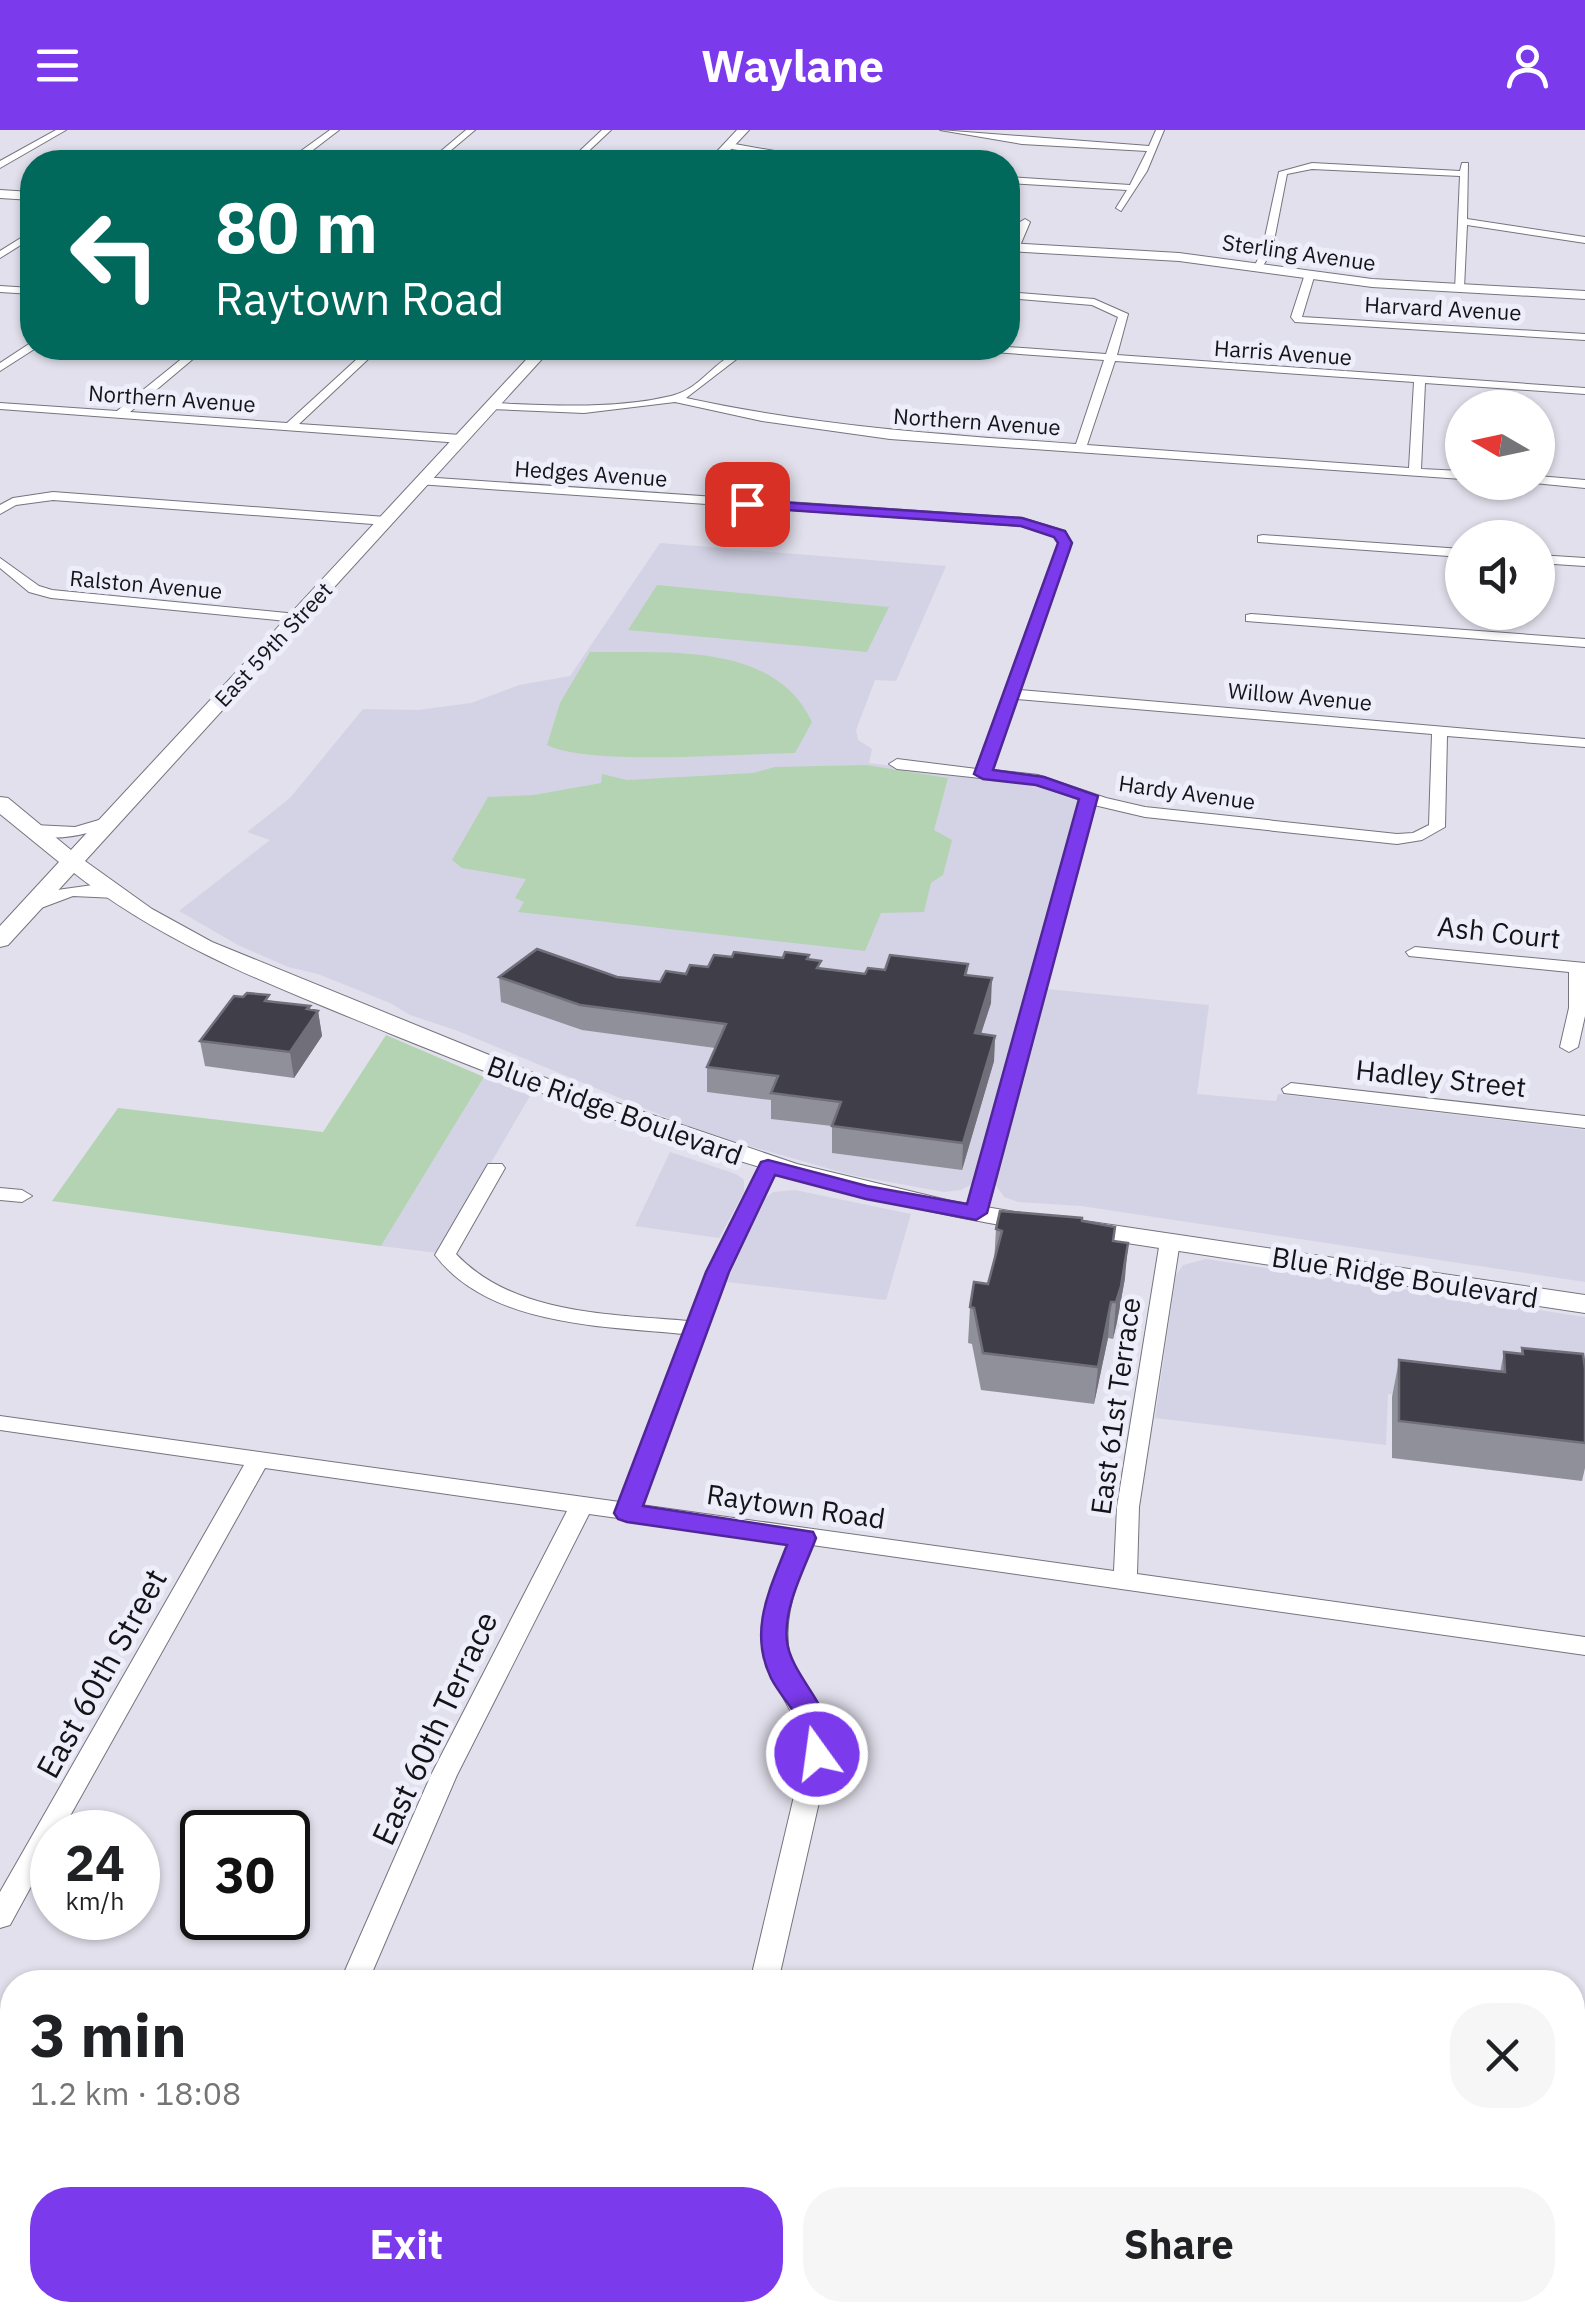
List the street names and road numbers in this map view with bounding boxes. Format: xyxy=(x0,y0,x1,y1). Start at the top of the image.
street label: Sterling Avenue xyxy=(1220,227,1378,277)
street label: Harvard Avenue xyxy=(1364,289,1522,327)
street label: Harris Avenue xyxy=(1213,333,1353,371)
street label: Northern Avenue xyxy=(87,378,257,418)
street label: Northern Avenue xyxy=(892,401,1062,441)
street label: Hedges Avenue xyxy=(514,453,668,493)
street label: Ralston Avenue xyxy=(68,563,224,605)
street label: East 59th Street xyxy=(208,576,338,712)
street label: Willow Avenue xyxy=(1227,675,1373,717)
street label: Hardy Avenue xyxy=(1117,768,1257,816)
street label: Ash Court xyxy=(1436,907,1562,957)
street label: Blue Ridge Boulevard xyxy=(482,1047,748,1173)
street label: Hadley Street xyxy=(1354,1051,1528,1105)
street label: Blue Ridge Boulevard xyxy=(1269,1238,1541,1316)
street label: East 61st Terrace xyxy=(1081,1295,1149,1517)
street label: Raytown Road xyxy=(704,1475,888,1537)
street label: East 60th Street xyxy=(26,1561,176,1785)
street label: East 60th Terrace xyxy=(362,1604,506,1852)

